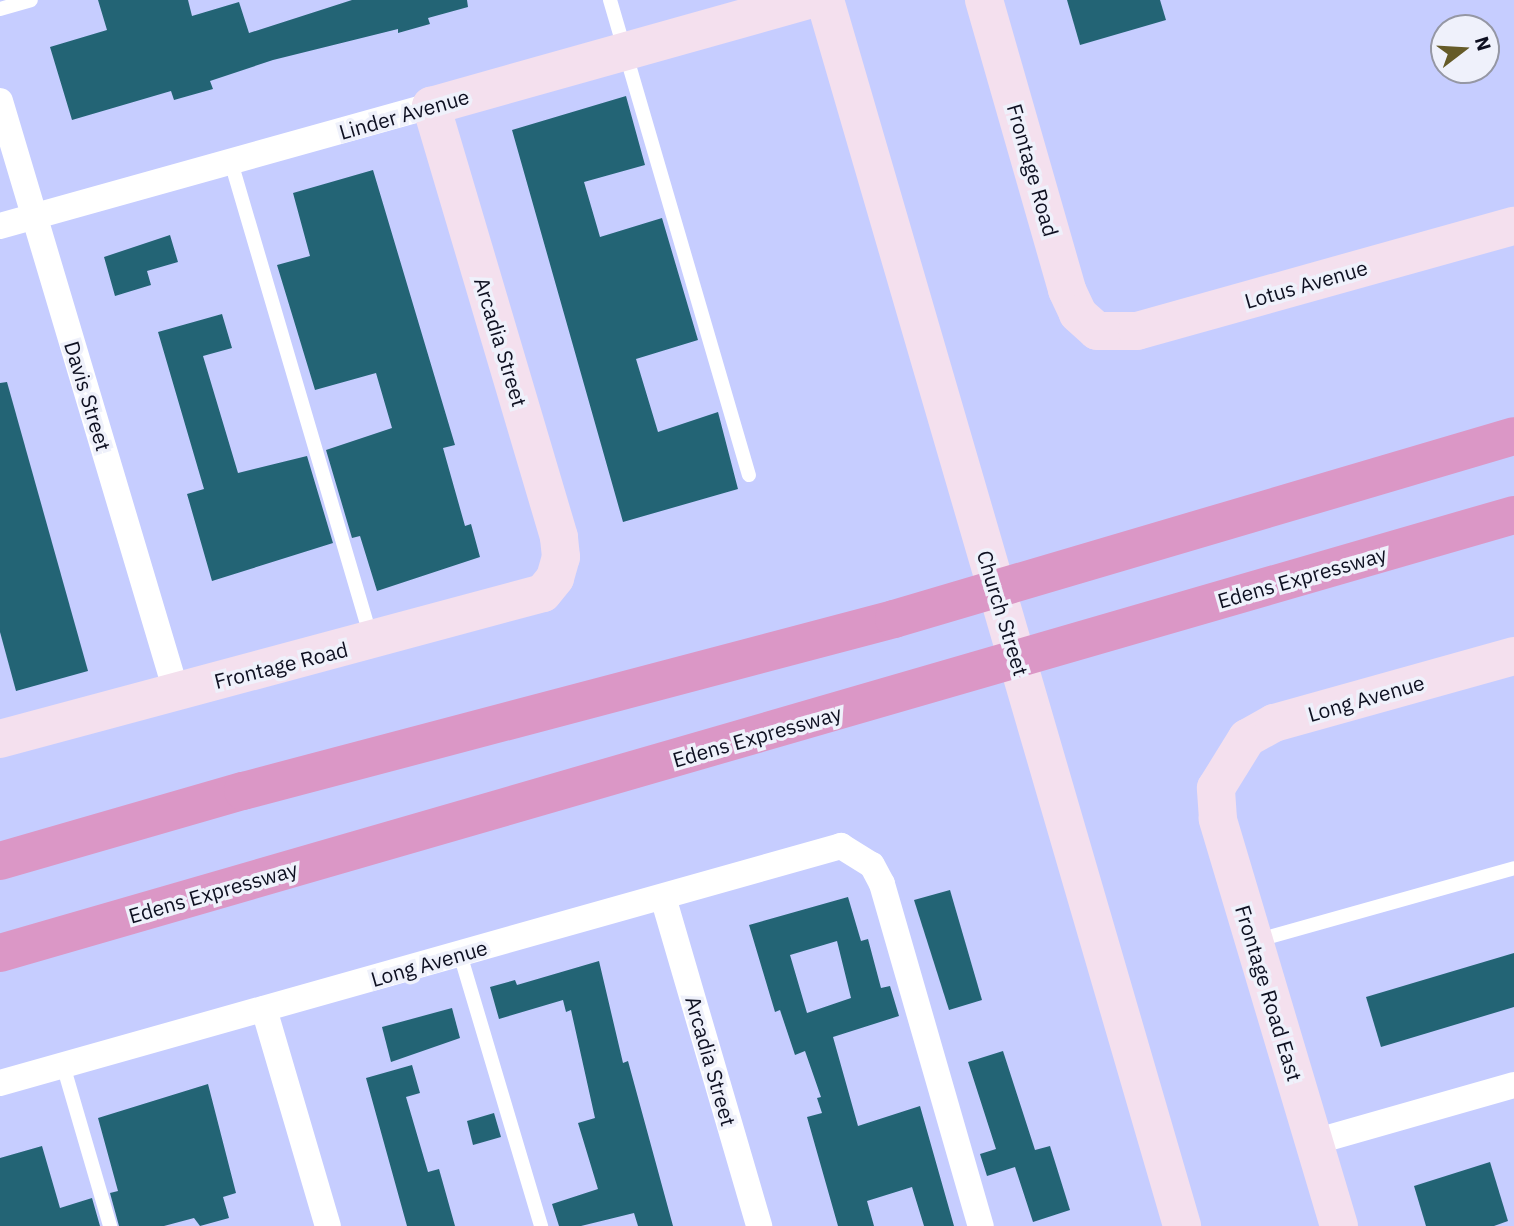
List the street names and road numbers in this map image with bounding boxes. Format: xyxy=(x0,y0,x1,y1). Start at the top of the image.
street label: Linder Avenue xyxy=(336,83,472,145)
street label: Frontage Road xyxy=(1002,101,1064,239)
street label: Lotus Avenue xyxy=(1242,254,1370,314)
street label: Arcadia Street xyxy=(469,274,533,410)
street label: Davis Street xyxy=(59,338,117,454)
street label: Edens Expressway xyxy=(1215,541,1389,613)
street label: Church Street xyxy=(972,547,1034,679)
street label: Frontage Road xyxy=(212,636,350,694)
street label: Long Avenue xyxy=(1305,669,1427,727)
street label: Edens Expressway xyxy=(670,700,844,772)
street label: Edens Expressway xyxy=(126,856,300,928)
street label: Frontage Road East xyxy=(1230,902,1308,1084)
street label: Long Avenue xyxy=(368,934,490,992)
street label: Arcadia Street xyxy=(680,993,742,1129)

